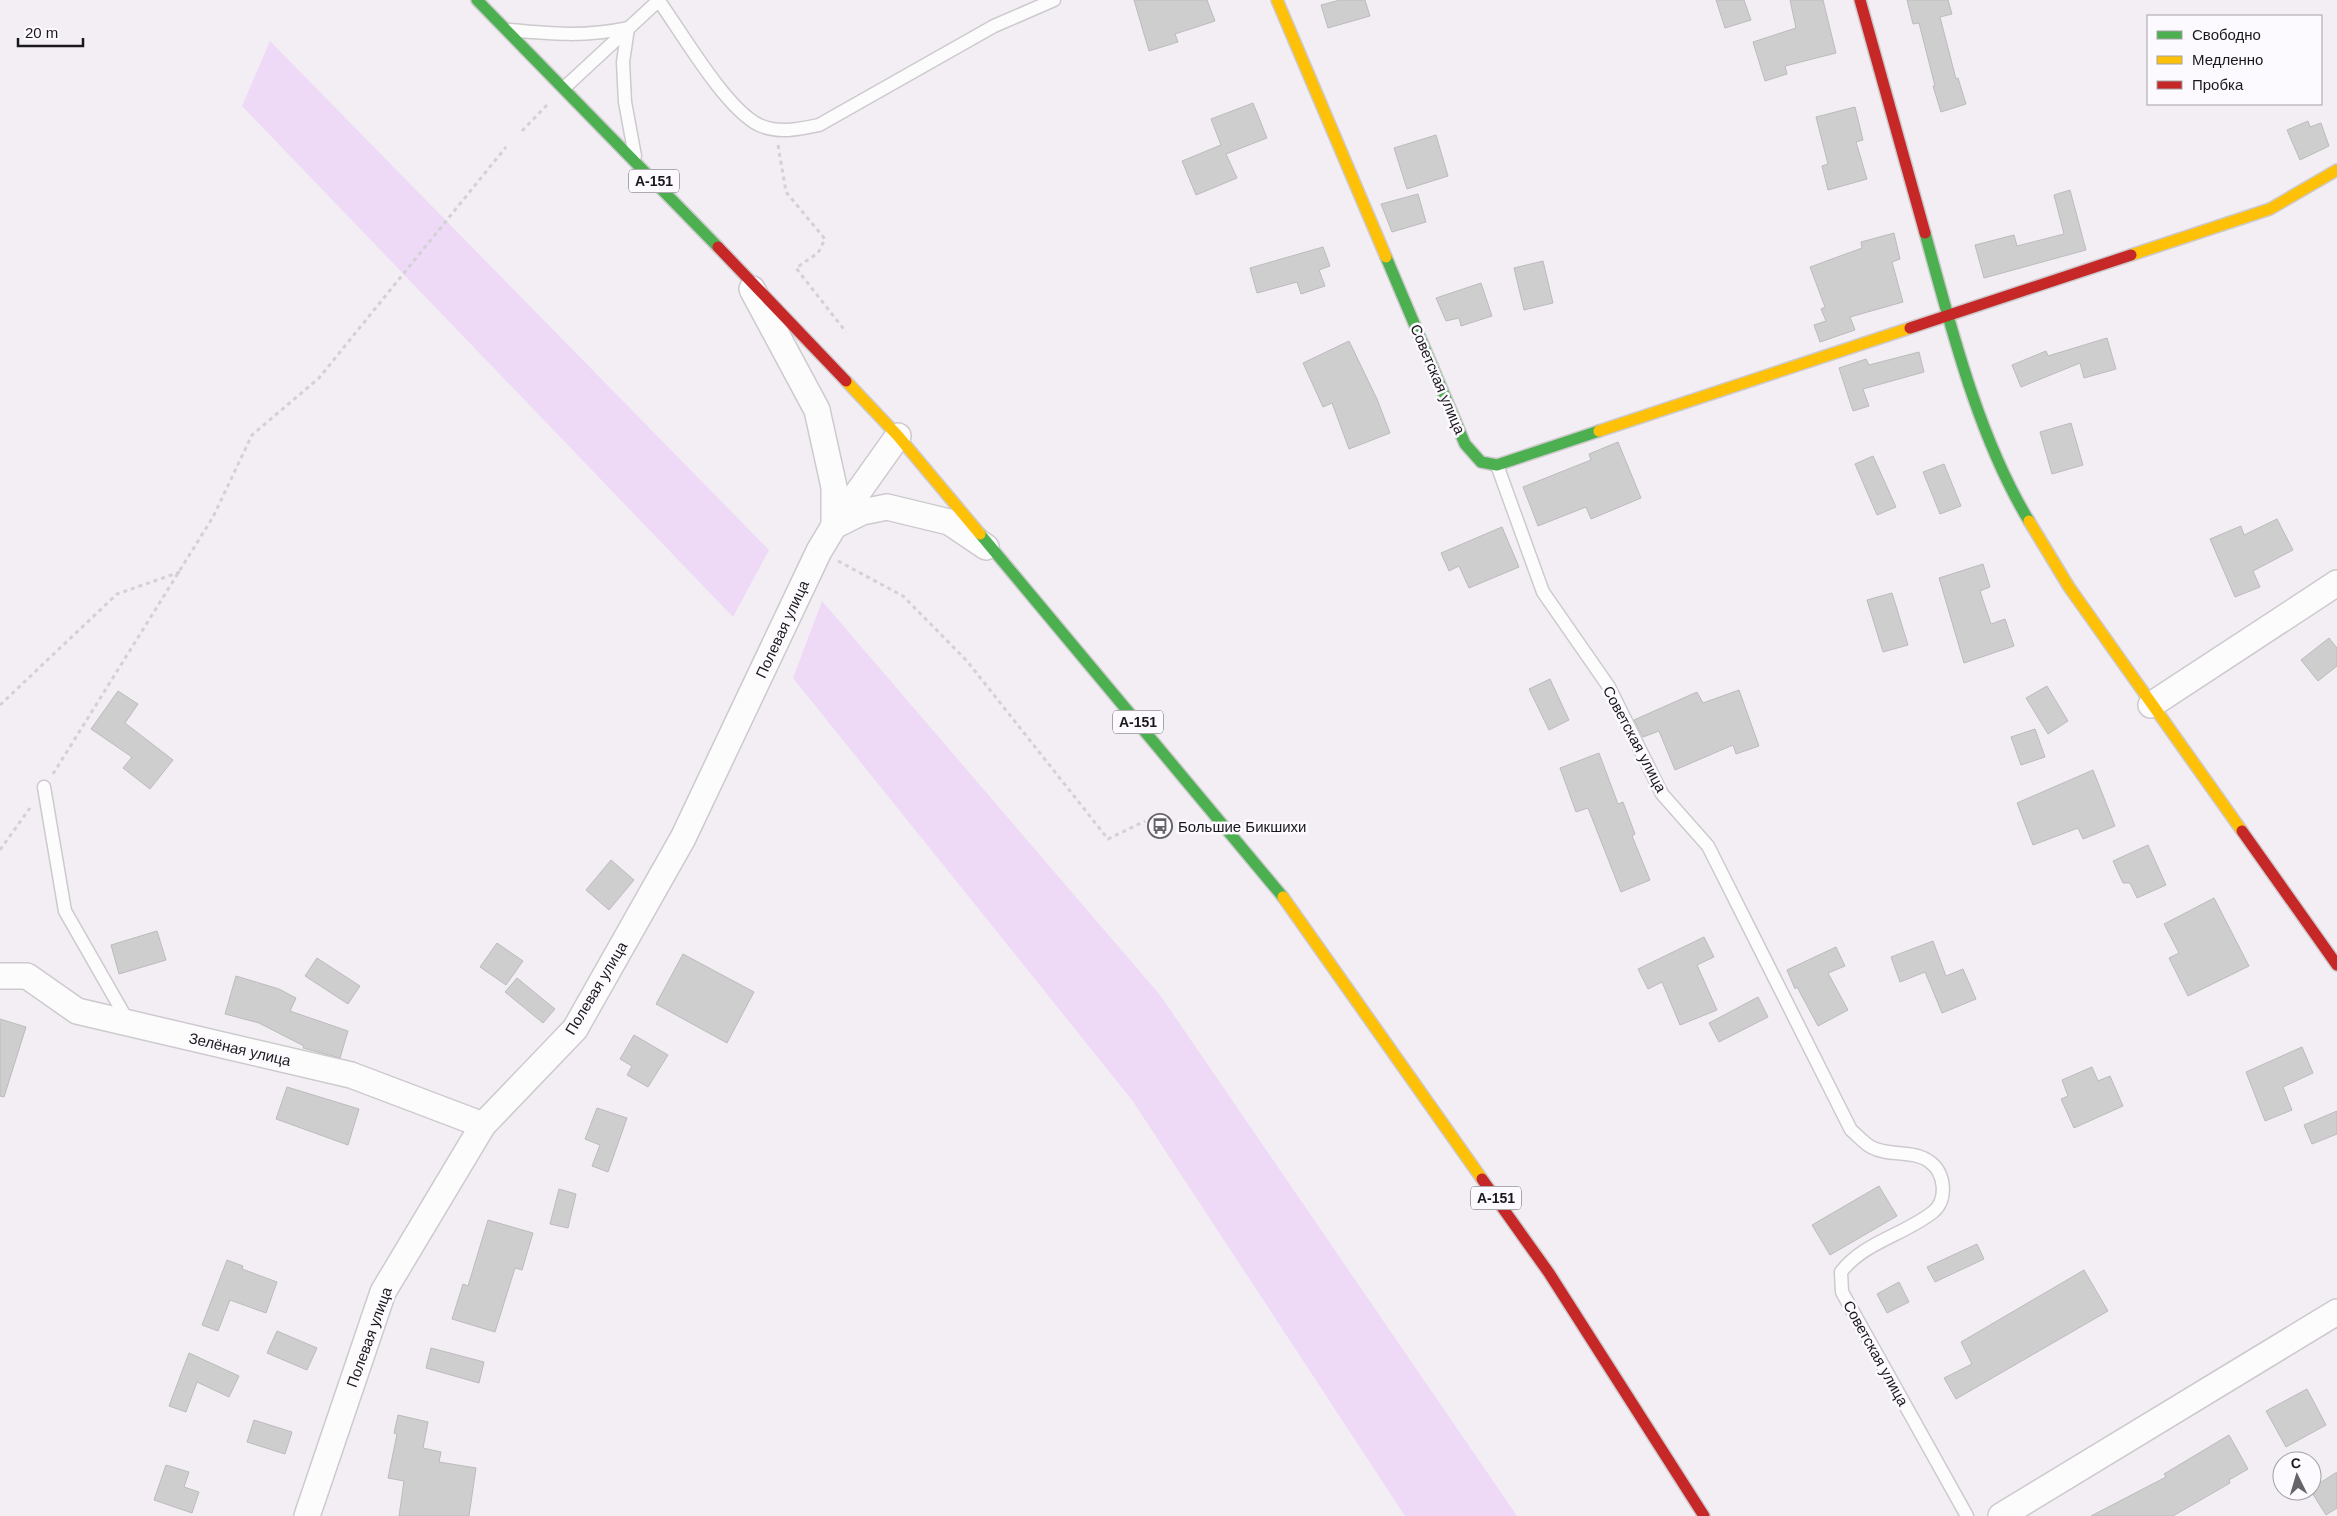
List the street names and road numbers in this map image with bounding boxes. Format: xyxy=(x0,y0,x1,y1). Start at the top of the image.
road number: А-151 xyxy=(629,170,679,192)
street label: Советская улица xyxy=(1407,321,1469,437)
street label: Полевая улица xyxy=(752,577,812,680)
street label: Советская улица xyxy=(1600,683,1670,796)
road number: А-151 xyxy=(1113,710,1163,734)
street label: Полевая улица xyxy=(562,938,631,1038)
street label: Зелёная улица xyxy=(187,1029,293,1069)
road number: А-151 xyxy=(1471,1186,1521,1210)
street label: Полевая улица xyxy=(343,1284,395,1390)
street label: Советская улица xyxy=(1840,1297,1912,1409)

